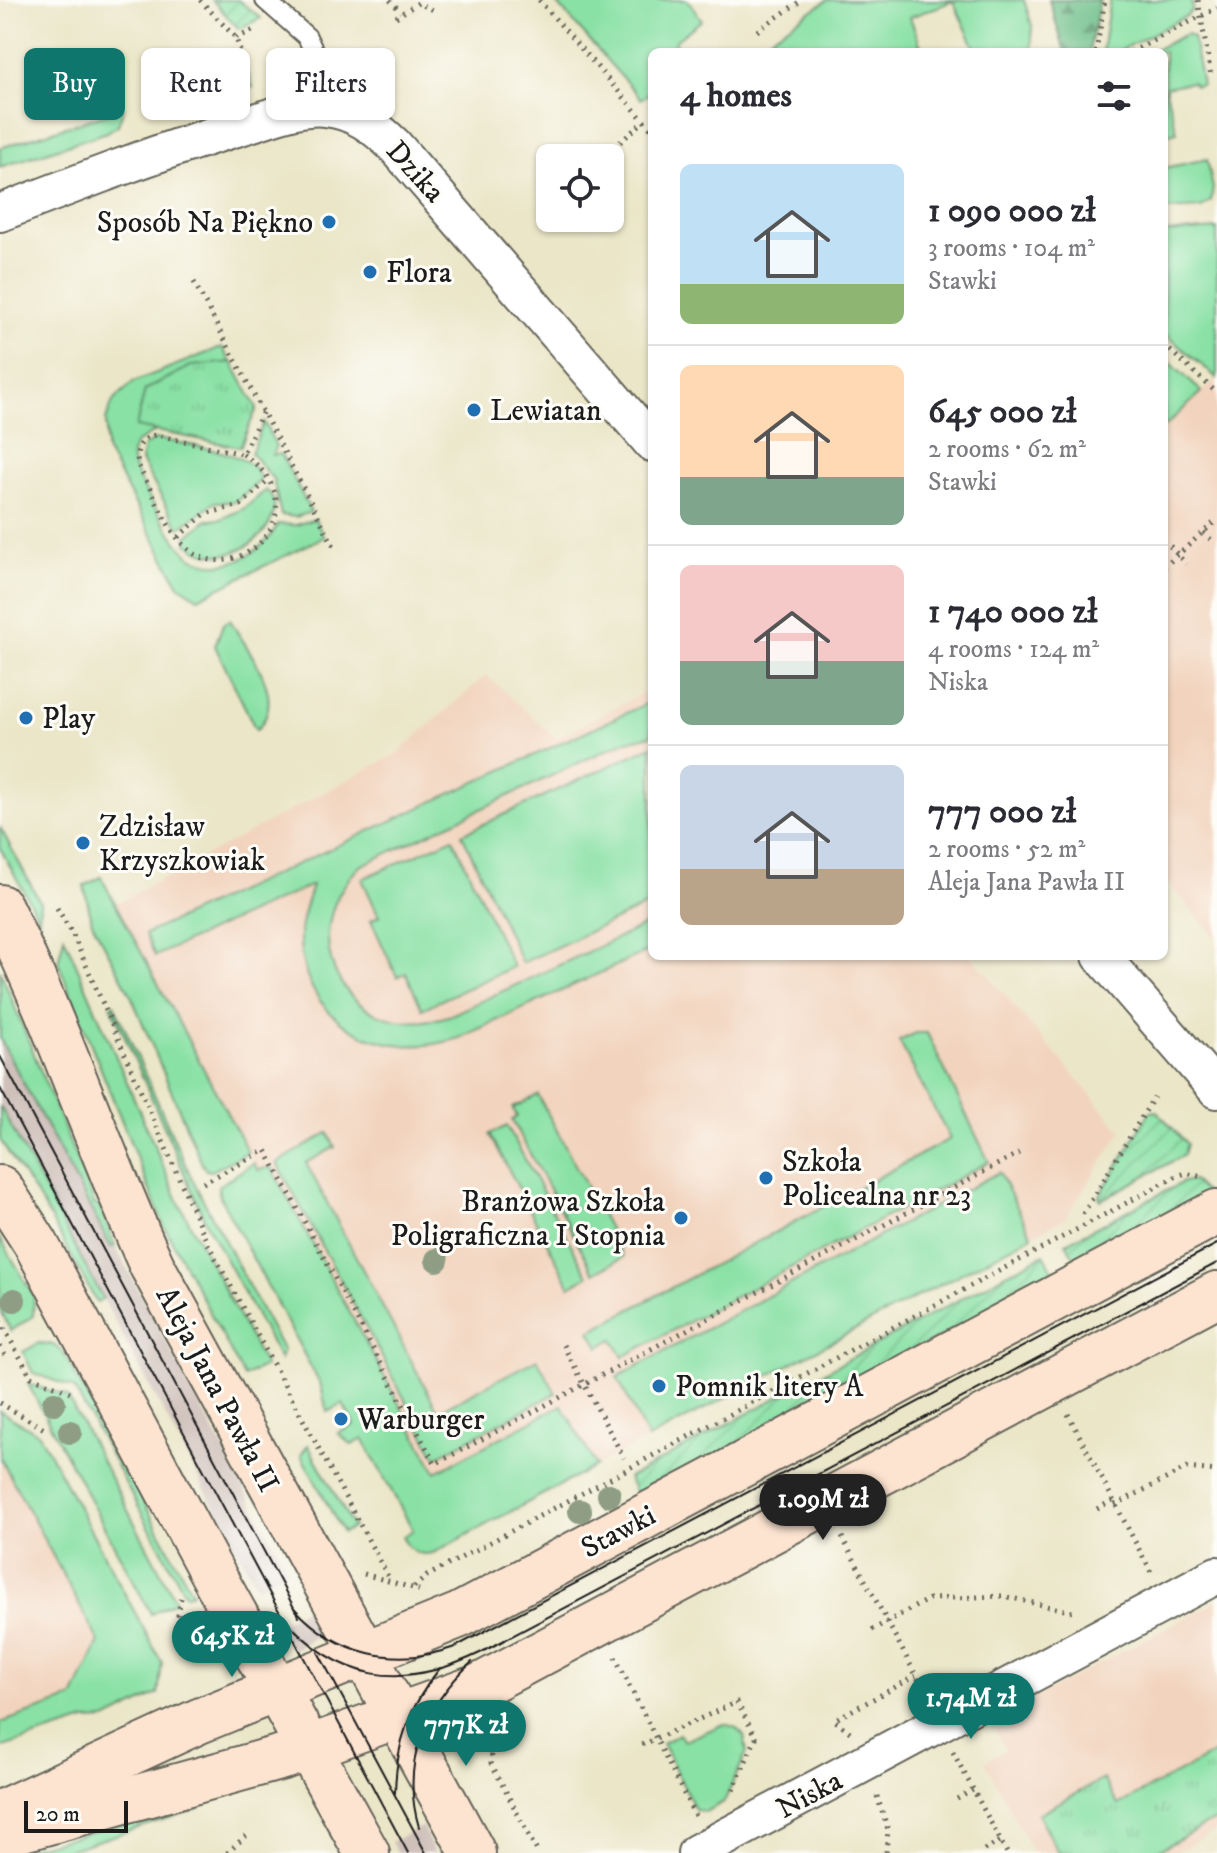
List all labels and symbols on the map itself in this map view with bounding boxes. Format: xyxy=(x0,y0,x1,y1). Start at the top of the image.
street label: Dzika xyxy=(377,133,452,211)
place label: Sposób Na Piękno xyxy=(97,205,313,242)
marker: Sposób Na Piękno xyxy=(320,213,338,231)
place label: Flora xyxy=(386,255,452,292)
marker: Flora xyxy=(361,263,379,281)
place label: Lewiatan xyxy=(490,393,602,430)
marker: Lewiatan xyxy=(465,401,483,419)
place label: Play xyxy=(42,701,96,738)
marker: Play xyxy=(17,709,35,727)
place label: Zdzisław Krzyszkowiak xyxy=(99,809,265,880)
marker: Zdzisław Krzyszkowiak xyxy=(74,834,92,852)
place label: Szkoła Policealna nr 23 xyxy=(782,1144,971,1215)
marker: Szkoła Policealna nr 23 xyxy=(757,1169,775,1187)
place label: Branżowa Szkoła Poligraficzna I Stopnia xyxy=(391,1184,665,1255)
marker: Branżowa Szkoła Poligraficzna I Stopnia xyxy=(672,1209,690,1227)
street label: Aleja Jana Pawła II xyxy=(147,1281,286,1499)
place label: Pomnik litery A xyxy=(675,1369,864,1406)
marker: Pomnik litery A xyxy=(650,1377,668,1395)
place label: Warburger xyxy=(356,1402,485,1439)
marker: Warburger xyxy=(332,1410,350,1428)
pin: 1.09M zł xyxy=(740,1474,906,1542)
street label: Stawki xyxy=(575,1497,662,1567)
pin: 645K zł xyxy=(158,1611,306,1679)
pin: 1.74M zł xyxy=(888,1673,1054,1741)
pin: 777K zł xyxy=(392,1700,540,1768)
street label: Niska xyxy=(770,1763,849,1828)
scale bar xyxy=(24,1797,128,1833)

